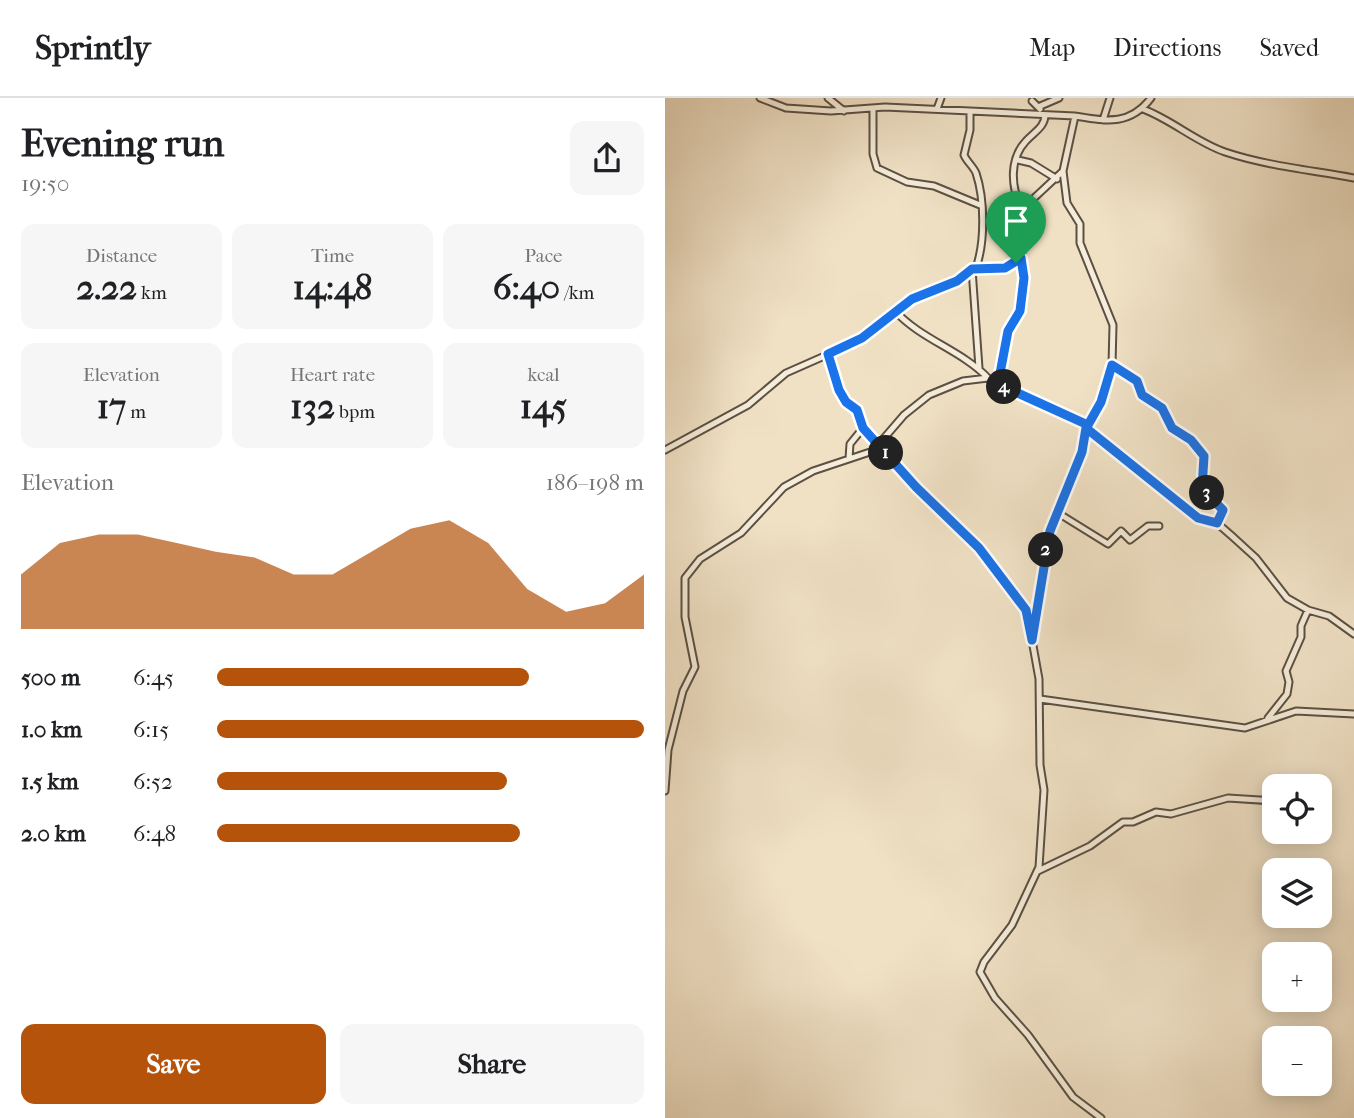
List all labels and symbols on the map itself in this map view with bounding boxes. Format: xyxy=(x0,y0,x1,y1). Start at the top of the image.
pin xyxy=(986,191,1046,263)
pin: 4 xyxy=(987,370,1021,404)
pin: 1 xyxy=(869,436,903,470)
pin: 3 xyxy=(1189,476,1225,510)
pin: 2 xyxy=(1029,532,1063,568)

